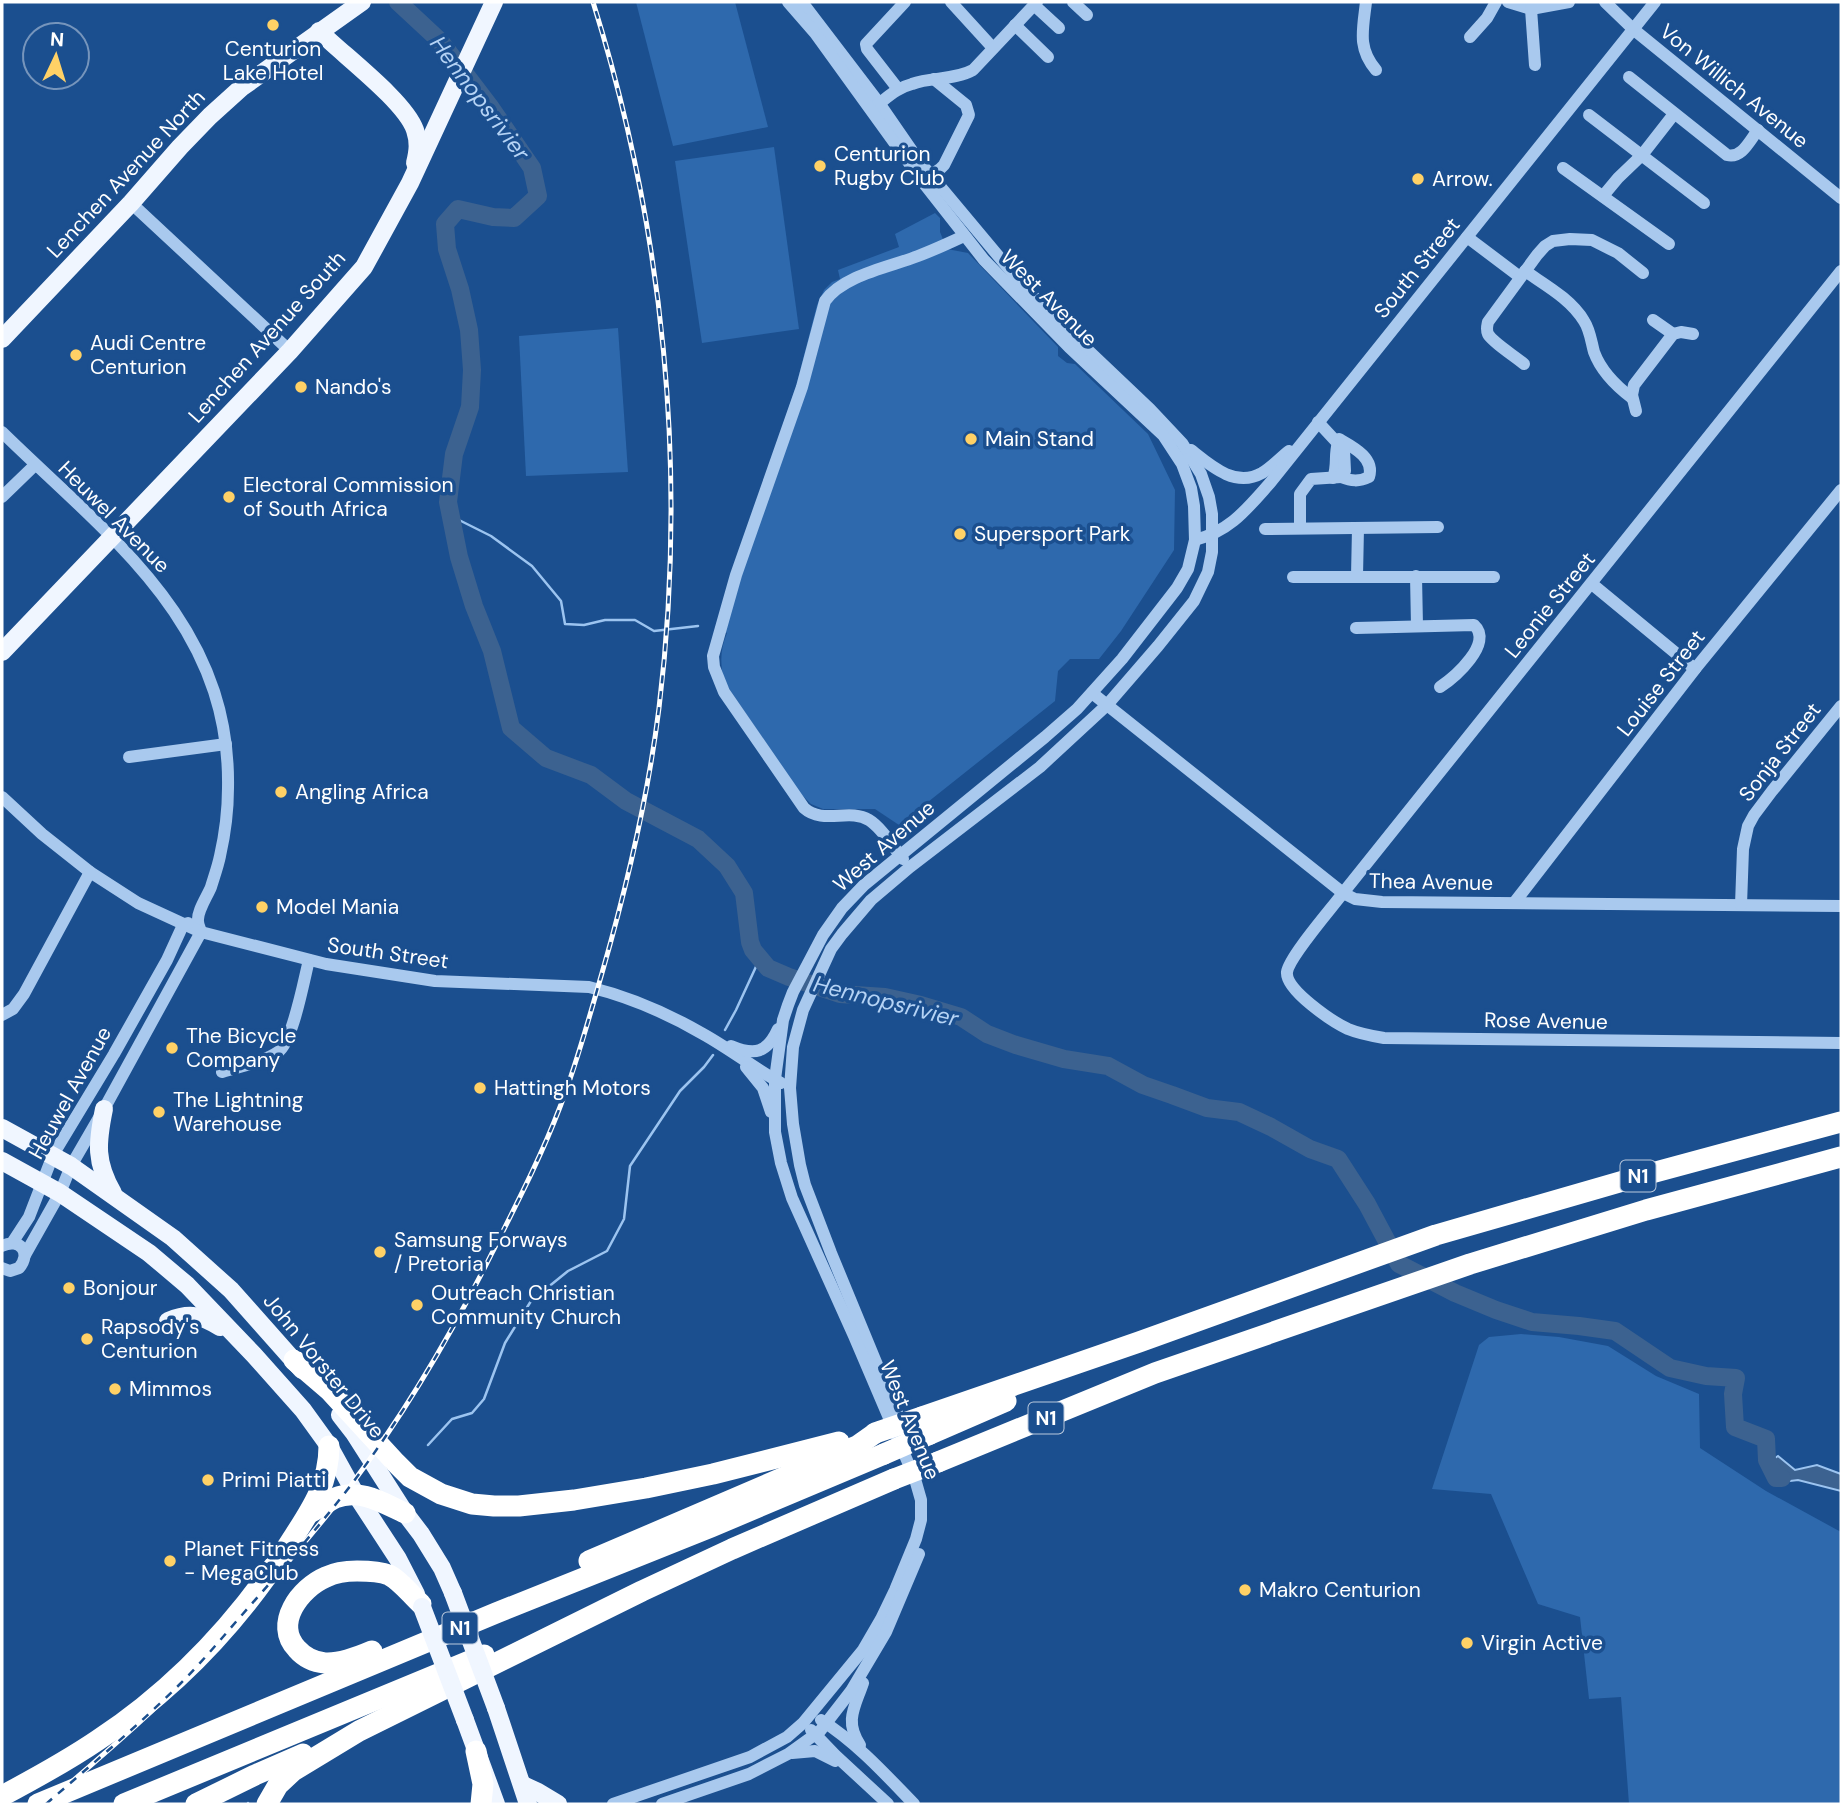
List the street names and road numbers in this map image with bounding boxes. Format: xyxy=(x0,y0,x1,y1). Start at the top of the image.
street label: Von Willich Avenue xyxy=(1654,17,1814,155)
street label: Lenchen Avenue North xyxy=(41,84,211,264)
street label: South Street xyxy=(1368,212,1466,324)
street label: West Avenue xyxy=(994,243,1104,353)
street label: Lenchen Avenue South xyxy=(182,245,352,429)
street label: Heuwel Avenue xyxy=(52,455,176,579)
street label: Leonie Street xyxy=(1498,546,1602,664)
street label: Louise Street xyxy=(1611,624,1711,742)
street label: Sonja Street xyxy=(1733,697,1827,807)
street label: West Avenue xyxy=(827,794,941,898)
street label: Thea Avenue xyxy=(1369,867,1493,897)
street label: South Street xyxy=(326,931,450,975)
street label: Rose Avenue xyxy=(1484,1006,1608,1036)
street label: Heuwel Avenue xyxy=(22,1022,118,1164)
road number: N1 xyxy=(1620,1160,1656,1192)
street label: John Vorster Drive xyxy=(257,1288,391,1444)
street label: West Avenue xyxy=(873,1356,947,1484)
road number: N1 xyxy=(1028,1402,1064,1434)
road number: N1 xyxy=(442,1612,477,1644)

